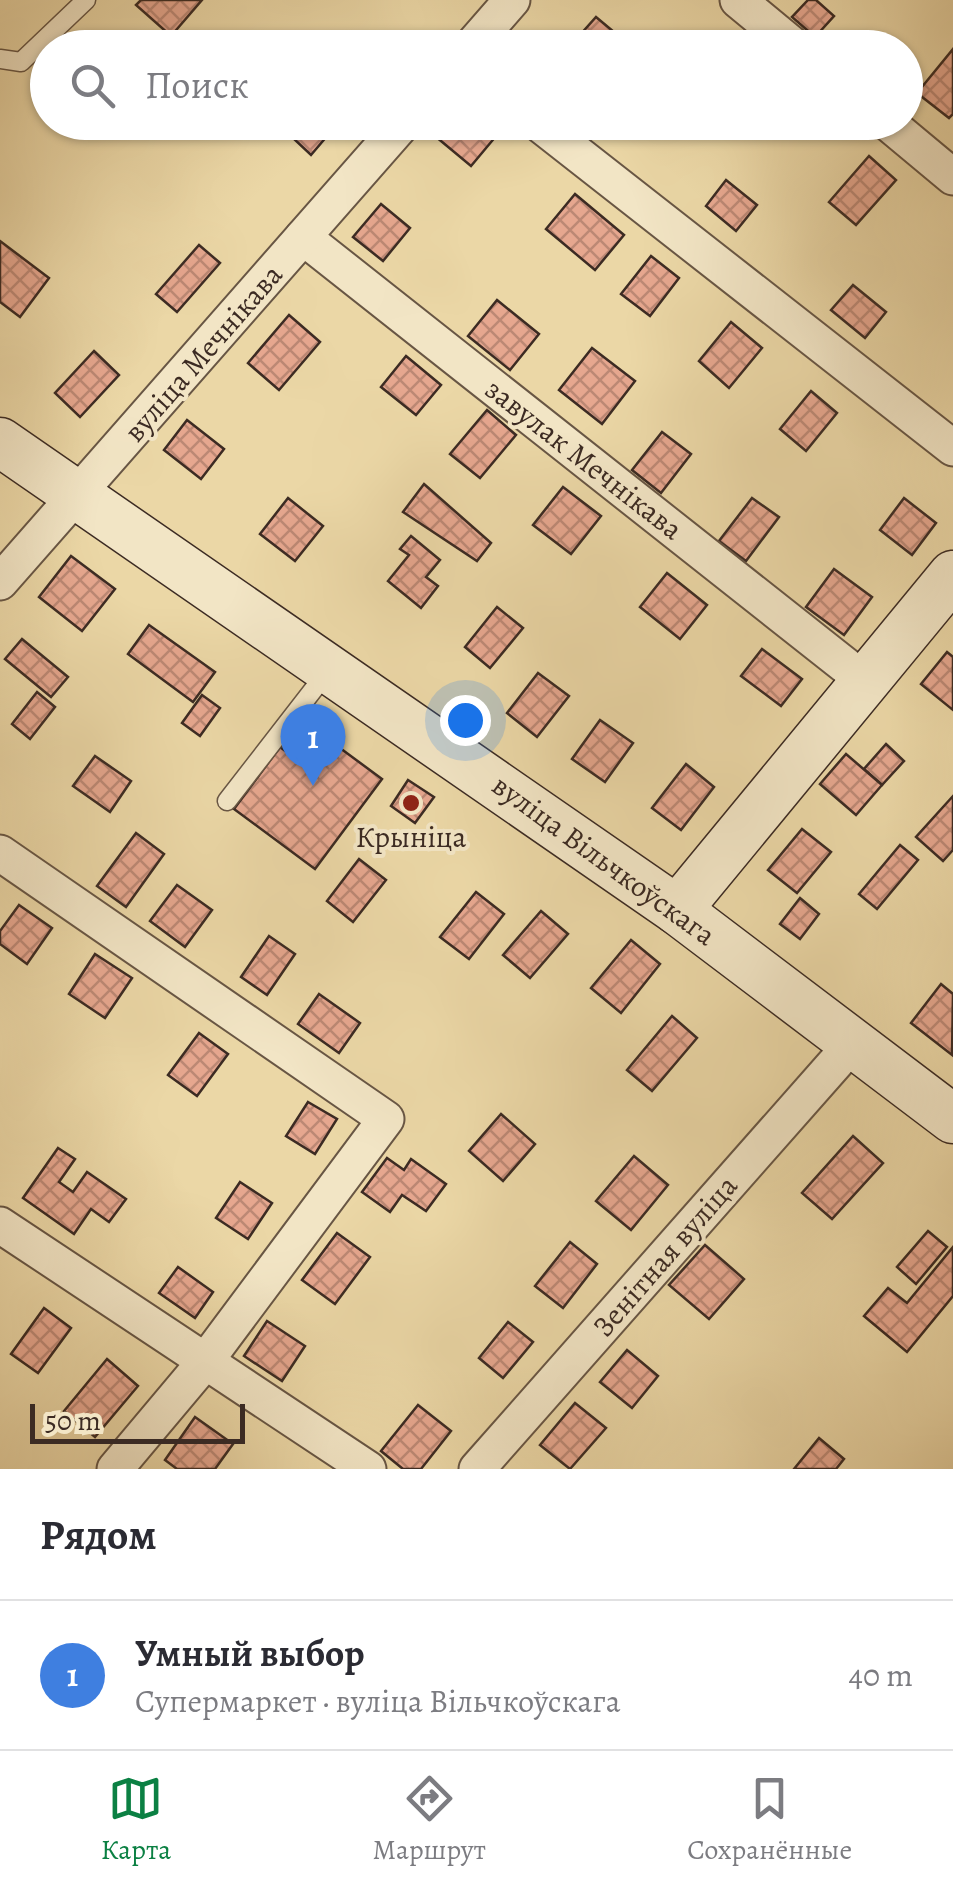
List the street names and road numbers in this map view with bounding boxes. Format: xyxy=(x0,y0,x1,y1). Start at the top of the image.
street label: вуліца Мечнікава xyxy=(115,255,291,450)
street label: завулак Мечнікава xyxy=(477,369,691,549)
street label: вуліца Вільчкоўскага xyxy=(484,765,724,955)
street label: Зенітная вуліца xyxy=(584,1167,746,1345)

